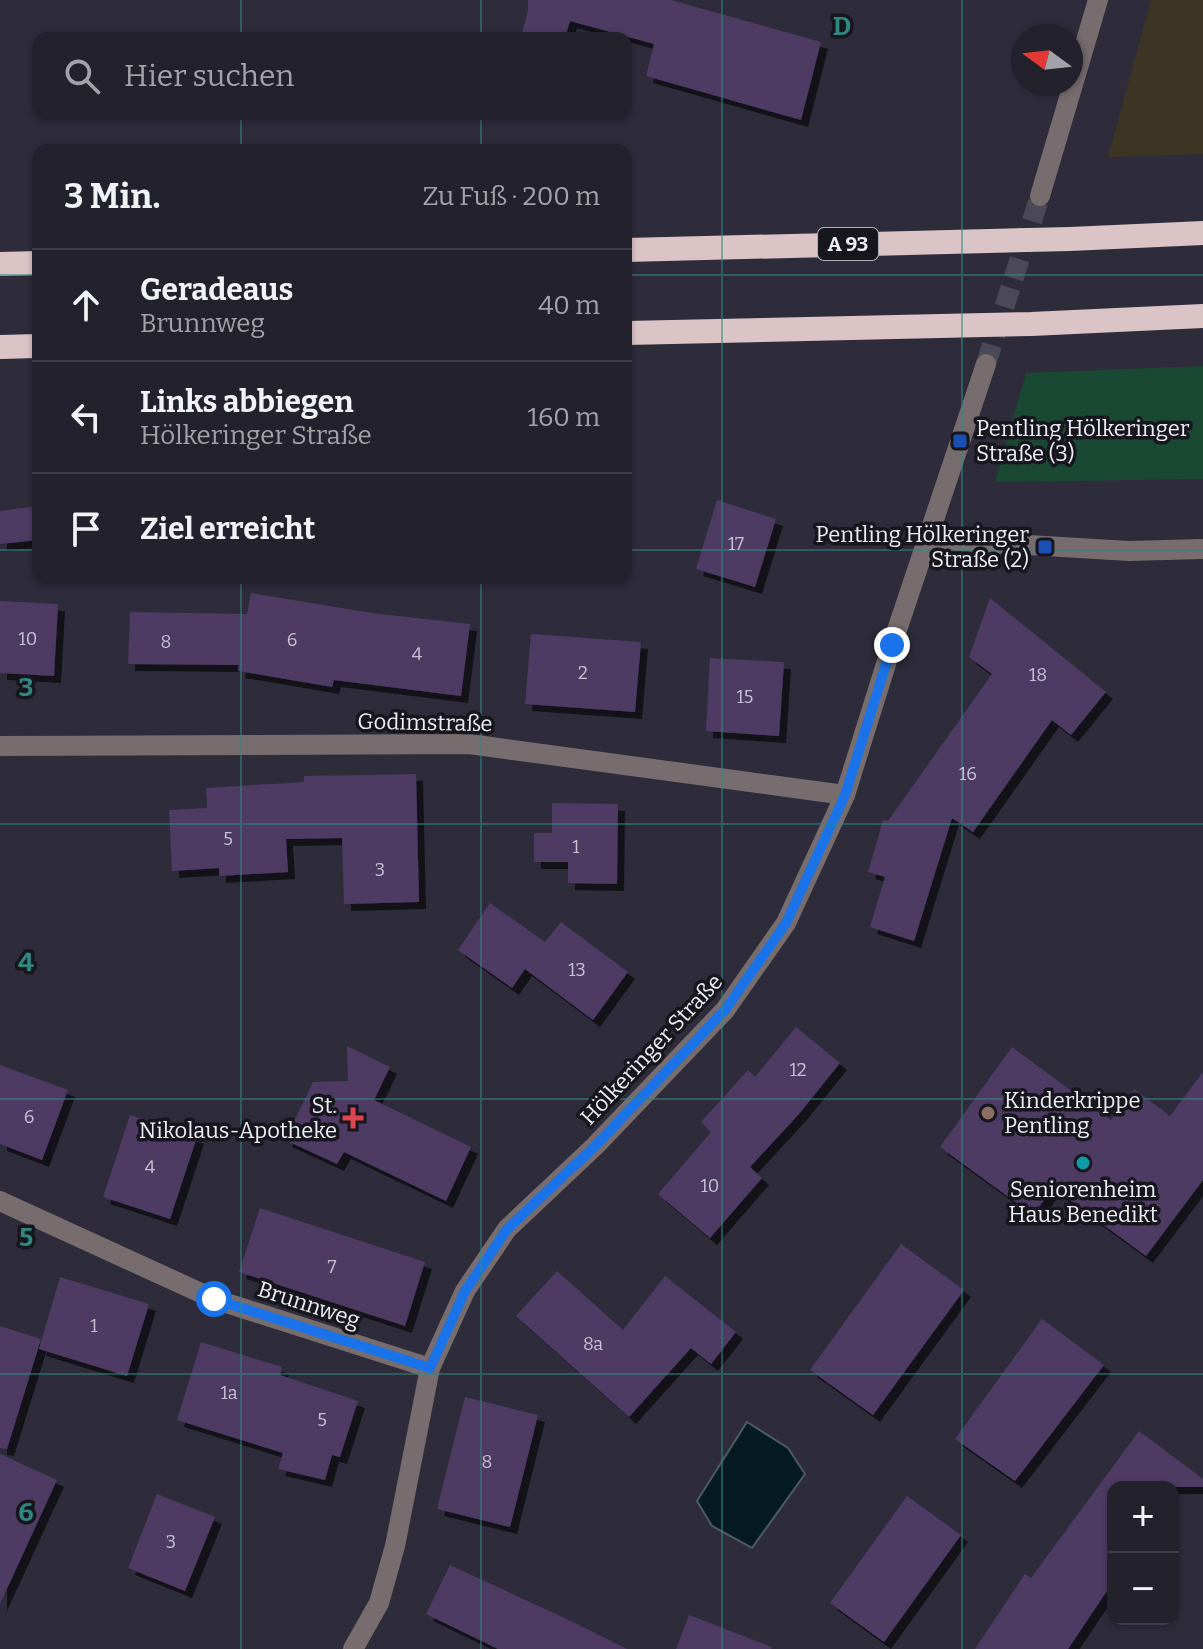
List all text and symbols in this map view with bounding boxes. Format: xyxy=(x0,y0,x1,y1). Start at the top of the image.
text: D xyxy=(833,11,851,42)
north arrow xyxy=(1011,24,1083,96)
search box xyxy=(32,32,632,120)
icon: search xyxy=(60,54,104,98)
text: Hier suchen xyxy=(124,58,294,94)
text: 3 Min. xyxy=(64,176,160,217)
text: Zu Fuß · 200 m xyxy=(422,181,600,212)
road number: A 93 xyxy=(818,228,878,260)
text: Geradeaus xyxy=(140,272,293,308)
icon: ahead xyxy=(64,283,108,327)
text: 40 m xyxy=(538,290,600,321)
text: Brunnweg xyxy=(140,308,265,339)
text: Links abbiegen xyxy=(140,384,353,420)
icon: left xyxy=(64,395,108,439)
text: 160 m xyxy=(528,402,600,433)
place label: Pentling Hölkeringer Straße (3) xyxy=(976,415,1190,467)
text: Hölkeringer Straße xyxy=(140,420,372,451)
marker: Pentling Hölkeringer Straße (3) xyxy=(951,432,969,450)
icon: arrive xyxy=(64,507,108,551)
text: Ziel erreicht xyxy=(140,511,315,547)
place label: Pentling Hölkeringer Straße (2) xyxy=(815,521,1029,573)
house number: 17 xyxy=(728,533,744,555)
marker: Pentling Hölkeringer Straße (2) xyxy=(1036,538,1054,556)
route end xyxy=(874,627,910,663)
house number: 10 xyxy=(19,628,37,650)
house number: 6 xyxy=(287,629,297,651)
house number: 8 xyxy=(161,631,171,653)
house number: 4 xyxy=(412,643,423,665)
house number: 2 xyxy=(578,662,588,684)
house number: 18 xyxy=(1029,664,1047,686)
text: 3 xyxy=(19,672,33,703)
house number: 15 xyxy=(737,686,753,708)
street label: Godimstraße xyxy=(357,708,493,737)
house number: 16 xyxy=(959,763,977,785)
house number: 5 xyxy=(223,828,233,850)
house number: 1 xyxy=(572,836,580,858)
house number: 3 xyxy=(375,859,385,881)
text: 4 xyxy=(18,947,34,978)
house number: 13 xyxy=(568,959,586,981)
street label: Hölkeringer Straße xyxy=(575,968,728,1130)
house number: 12 xyxy=(789,1059,807,1081)
place label: Kinderkrippe Pentling xyxy=(1004,1087,1140,1139)
place label: St. Nikolaus-Apotheke xyxy=(139,1092,337,1144)
marker: Kinderkrippe Pentling xyxy=(979,1104,997,1122)
house number: 6 xyxy=(24,1106,34,1128)
marker: St. Nikolaus-Apotheke xyxy=(344,1109,362,1127)
marker: Seniorenheim Haus Benedikt xyxy=(1074,1154,1092,1172)
house number: 4 xyxy=(145,1156,156,1178)
house number: 10 xyxy=(701,1175,719,1197)
place label: Seniorenheim Haus Benedikt xyxy=(1008,1176,1158,1228)
text: 5 xyxy=(19,1222,33,1253)
house number: 7 xyxy=(327,1256,337,1278)
street label: Brunnweg xyxy=(254,1275,363,1334)
route start xyxy=(196,1281,232,1317)
house number: 1 xyxy=(90,1315,98,1337)
house number: 8a xyxy=(583,1333,603,1355)
house number: 1a xyxy=(220,1382,238,1404)
house number: 5 xyxy=(317,1409,327,1431)
house number: 8 xyxy=(482,1451,492,1473)
map controls xyxy=(1107,1481,1179,1625)
button: + xyxy=(1107,1481,1179,1553)
text: 6 xyxy=(18,1497,34,1528)
house number: 3 xyxy=(166,1531,176,1553)
button: − xyxy=(1107,1553,1179,1625)

